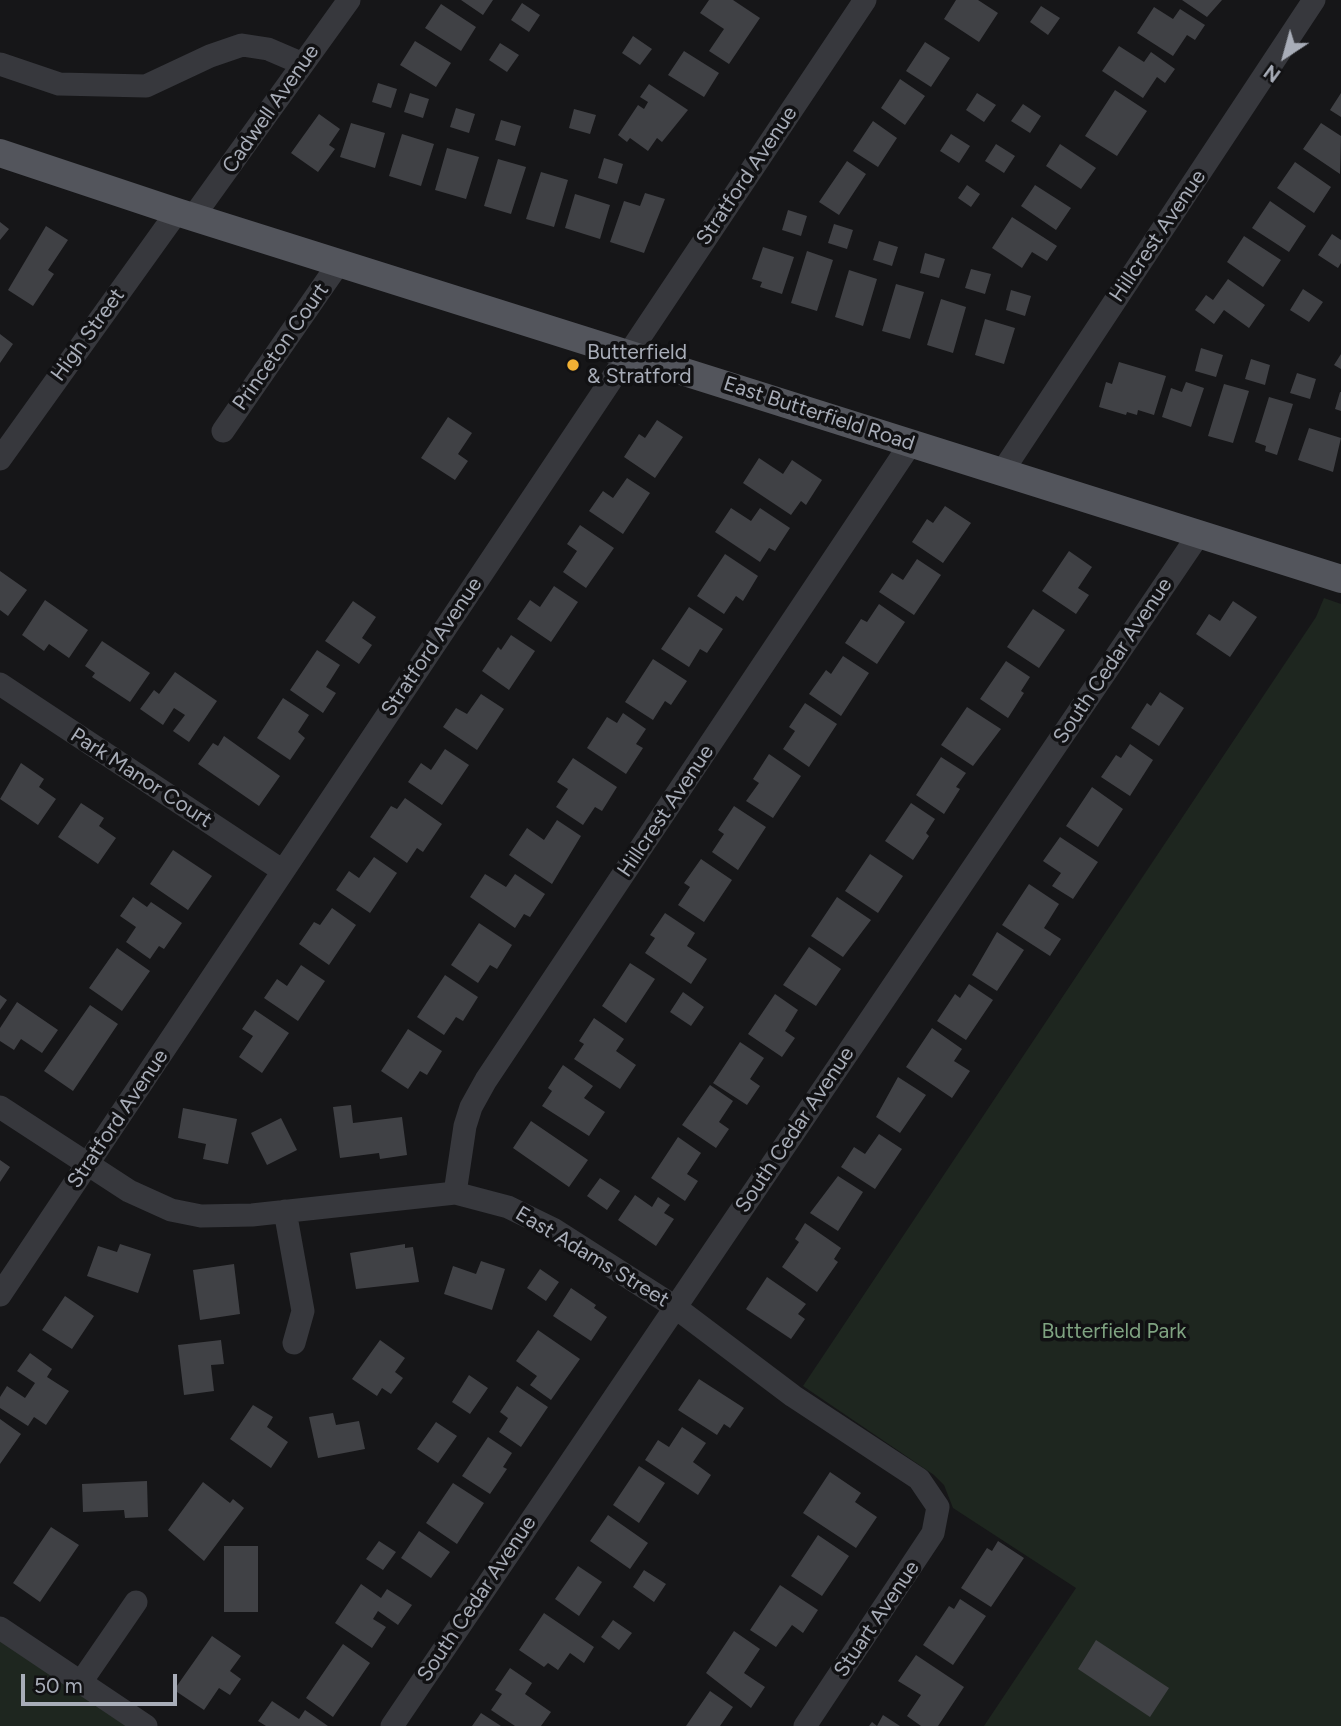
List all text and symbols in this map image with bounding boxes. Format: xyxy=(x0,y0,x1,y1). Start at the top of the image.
north arrow xyxy=(1250,21,1320,91)
street label: Cadwell Avenue xyxy=(217,40,325,178)
text: N xyxy=(1260,60,1285,87)
street label: Stratford Avenue xyxy=(691,102,803,250)
street label: Hillcrest Avenue xyxy=(1105,165,1211,307)
street label: Princeton Court xyxy=(228,278,334,416)
street label: High Street xyxy=(46,284,130,386)
place label: Butterfield & Stratford xyxy=(587,340,692,390)
marker: Butterfield & Stratford xyxy=(565,357,581,373)
street label: East Butterfield Road xyxy=(720,371,918,457)
street label: Stratford Avenue xyxy=(376,573,488,721)
street label: South Cedar Avenue xyxy=(1048,573,1178,749)
street label: Park Manor Court xyxy=(65,723,217,833)
street label: Hillcrest Avenue xyxy=(613,740,719,882)
street label: South Cedar Avenue xyxy=(730,1042,860,1218)
street label: Stratford Avenue xyxy=(62,1045,174,1193)
street label: East Adams Street xyxy=(511,1201,673,1313)
park label: Butterfield Park xyxy=(1041,1319,1187,1345)
street label: South Cedar Avenue xyxy=(412,1511,542,1687)
street label: Stuart Avenue xyxy=(829,1556,925,1682)
scale bar xyxy=(24,1660,180,1704)
text: 50 m xyxy=(34,1673,83,1698)

